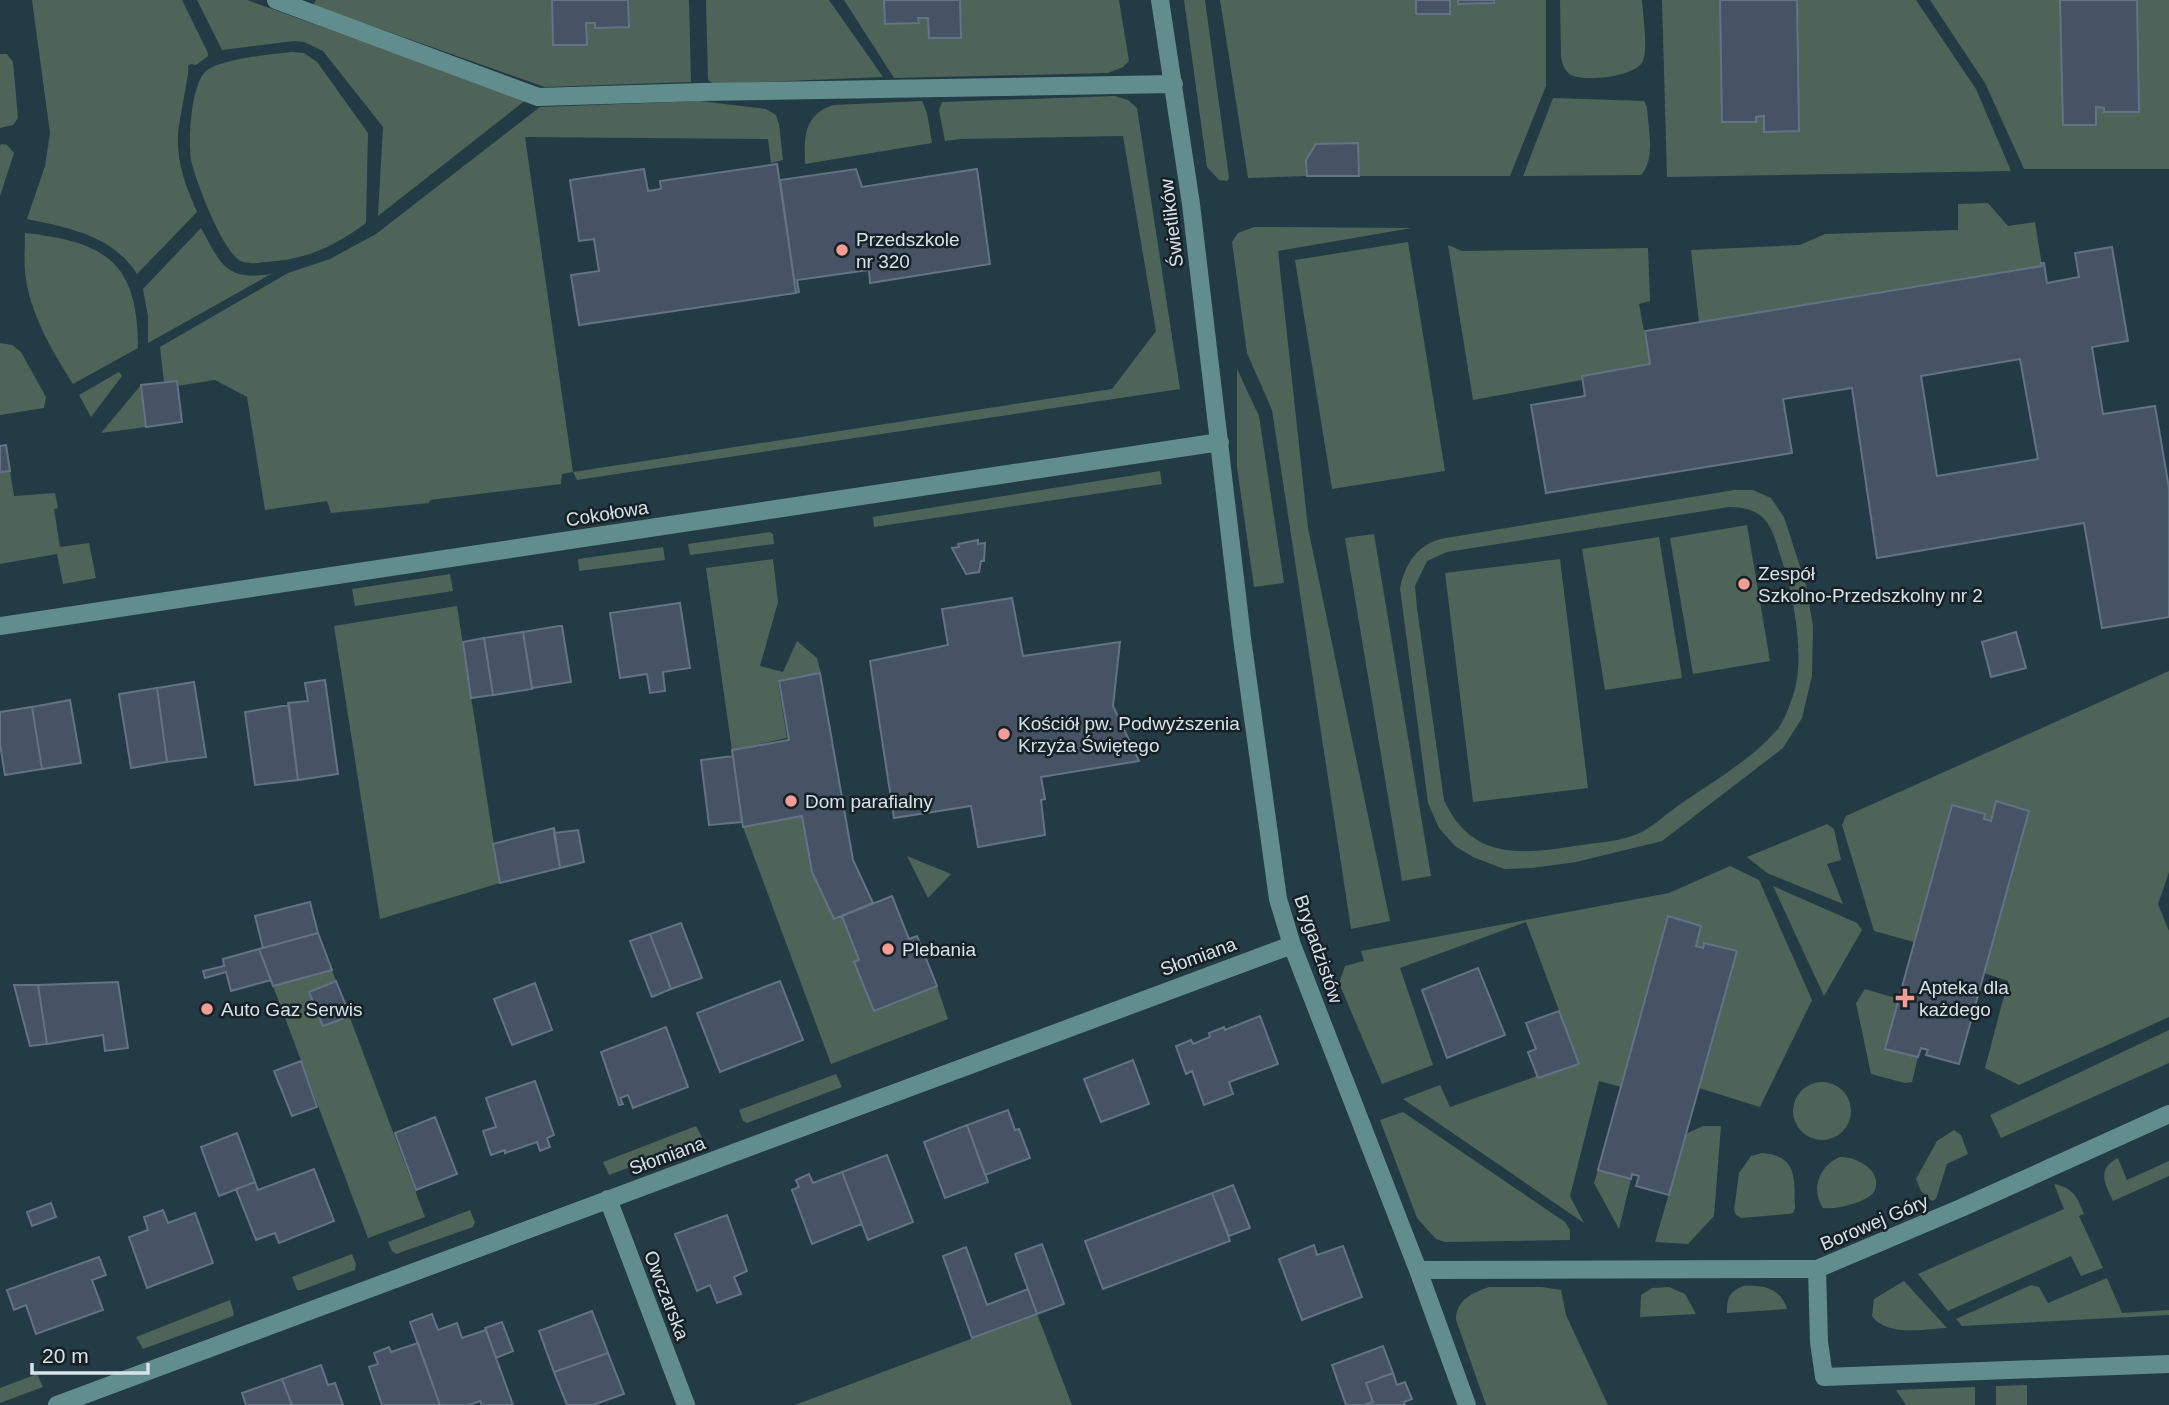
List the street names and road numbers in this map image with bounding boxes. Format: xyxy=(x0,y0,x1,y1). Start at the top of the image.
street label: Świetlików xyxy=(1156,177,1187,268)
street label: Cokołowa xyxy=(564,497,650,530)
street label: Brygadzistów xyxy=(1290,892,1347,1006)
street label: Słomiana xyxy=(1157,933,1239,980)
street label: Słomiana xyxy=(626,1132,708,1179)
street label: Borowej Góry xyxy=(1817,1190,1932,1255)
street label: Owczarska xyxy=(640,1248,693,1343)

